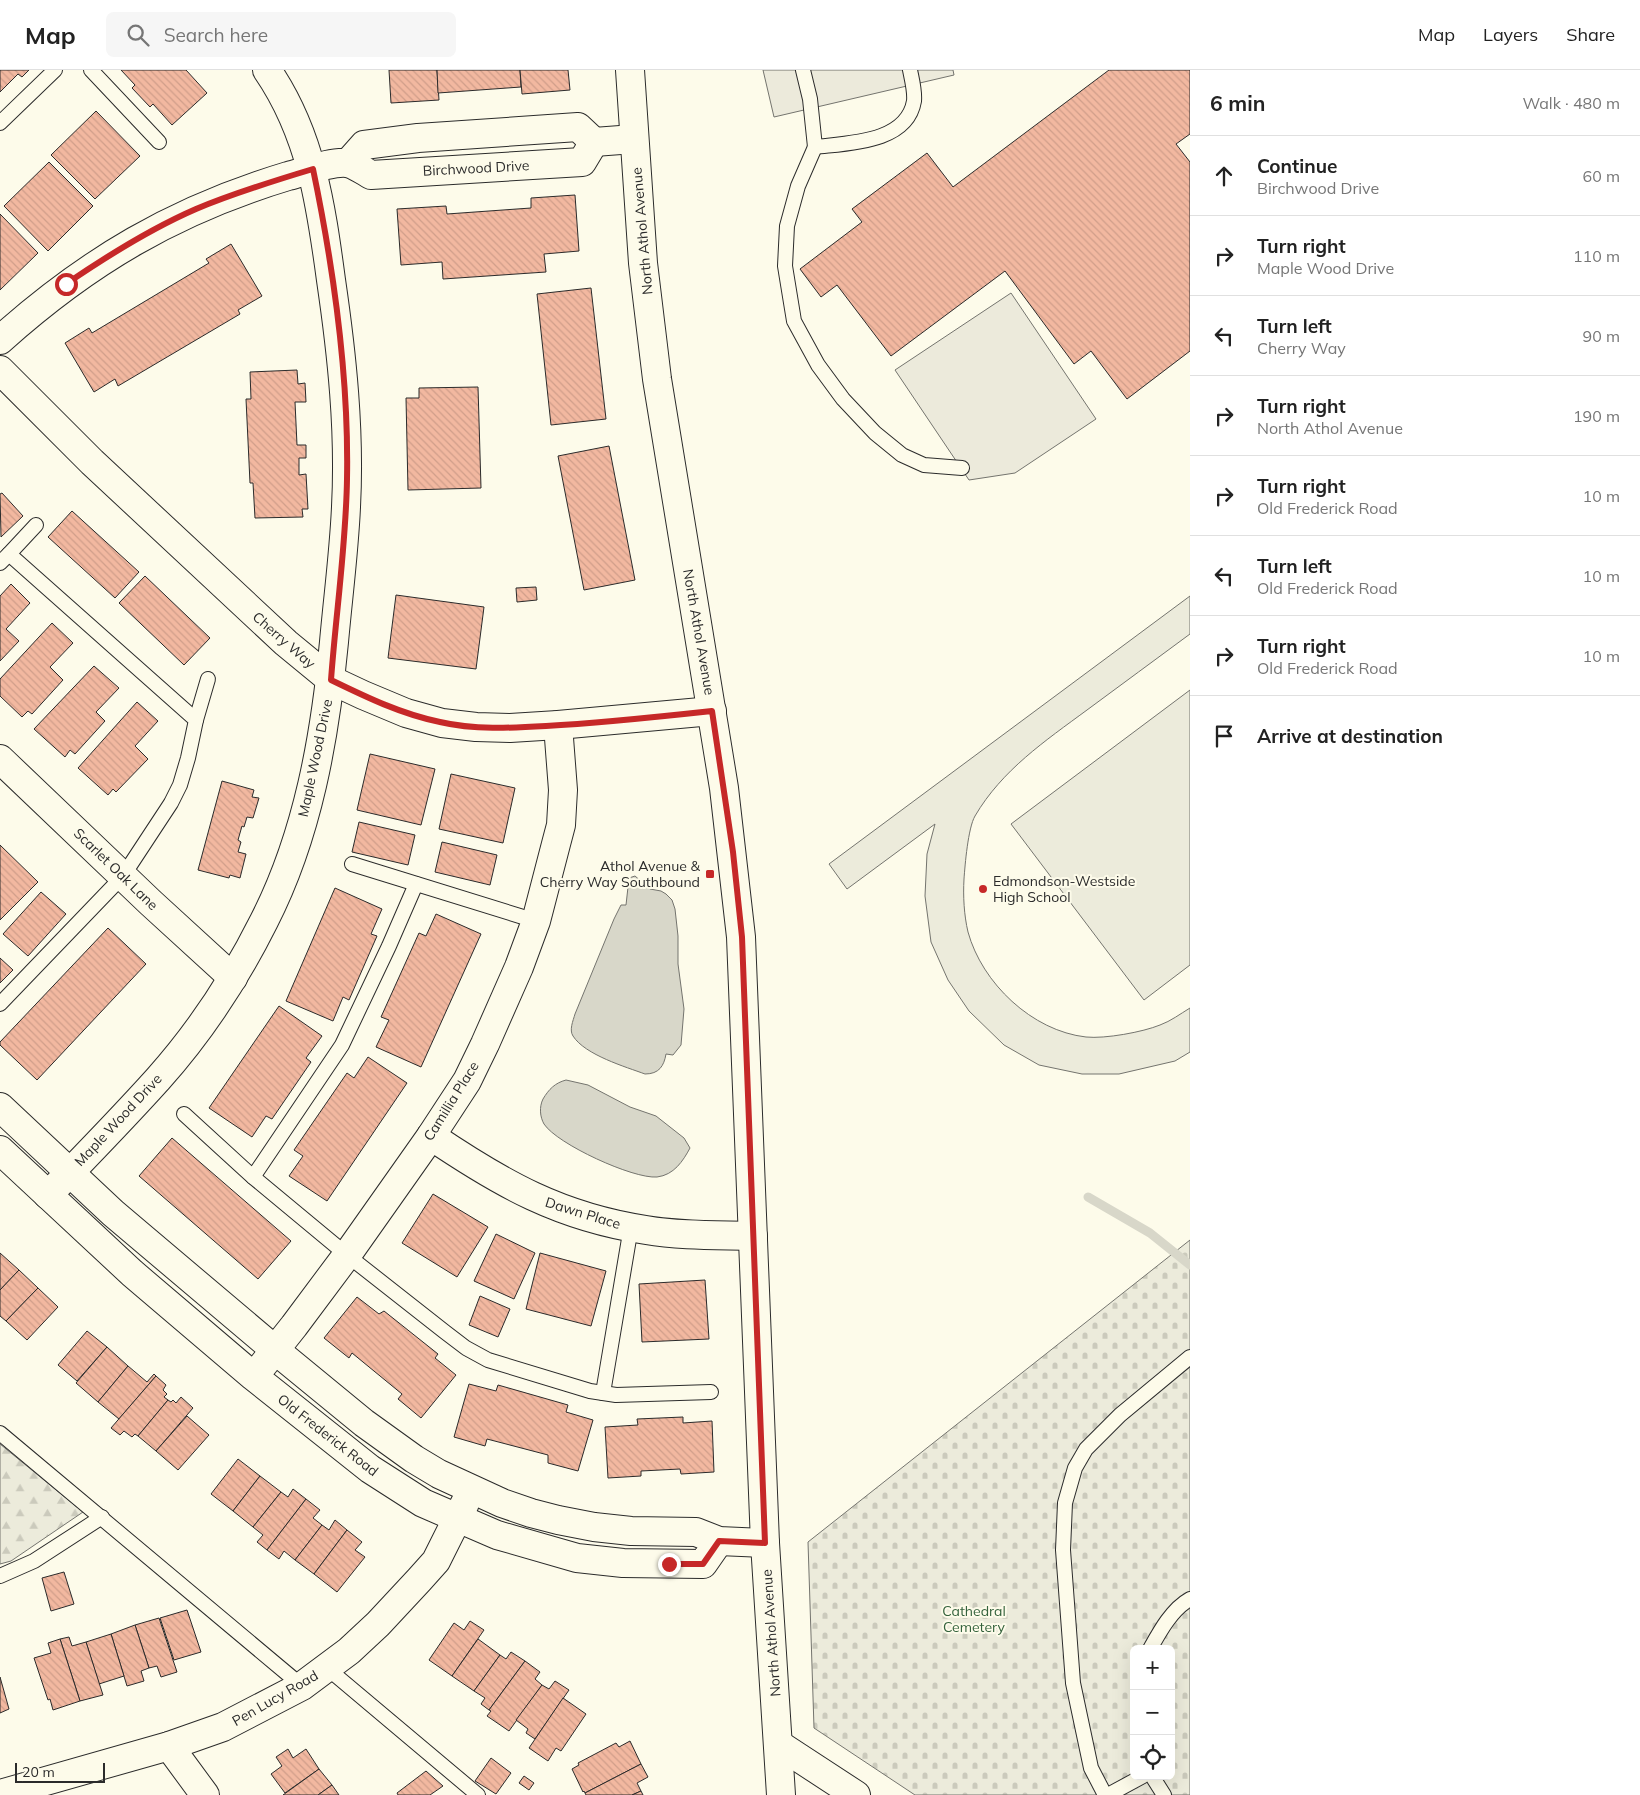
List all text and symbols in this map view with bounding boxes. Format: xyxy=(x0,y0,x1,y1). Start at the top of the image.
search box xyxy=(106,12,456,57)
text: Map xyxy=(25,20,76,50)
icon: search xyxy=(124,21,152,49)
text: Search here xyxy=(164,23,268,47)
text: Map xyxy=(1418,23,1455,46)
text: Layers xyxy=(1483,23,1538,46)
text: Share xyxy=(1566,23,1615,46)
text: 6 min xyxy=(1210,90,1265,116)
text: Walk · 480 m xyxy=(1522,93,1620,113)
text: Continue xyxy=(1257,154,1337,178)
street label: Birchwood Drive xyxy=(422,156,530,180)
icon: ahead xyxy=(1210,162,1238,190)
text: 60 m xyxy=(1583,166,1620,186)
street label: North Athol Avenue xyxy=(627,167,657,295)
text: Birchwood Drive xyxy=(1257,178,1379,198)
text: Turn right xyxy=(1257,234,1346,258)
icon: right xyxy=(1210,242,1238,270)
text: 110 m xyxy=(1573,246,1620,266)
text: Maple Wood Drive xyxy=(1257,258,1394,278)
route start xyxy=(55,273,78,296)
text: Turn left xyxy=(1257,314,1332,338)
icon: left xyxy=(1210,322,1238,350)
text: 90 m xyxy=(1583,326,1620,346)
text: Cherry Way xyxy=(1257,338,1346,358)
text: Turn right xyxy=(1257,394,1346,418)
icon: right xyxy=(1210,402,1238,430)
text: 190 m xyxy=(1573,406,1620,426)
text: North Athol Avenue xyxy=(1257,418,1403,438)
text: Turn right xyxy=(1257,474,1346,498)
icon: right xyxy=(1210,482,1238,510)
text: 10 m xyxy=(1583,486,1620,506)
text: Old Frederick Road xyxy=(1257,498,1398,518)
text: Turn left xyxy=(1257,554,1332,578)
icon: left xyxy=(1210,562,1238,590)
text: 10 m xyxy=(1583,566,1620,586)
street label: North Athol Avenue xyxy=(679,568,719,696)
text: Old Frederick Road xyxy=(1257,578,1398,598)
street label: Cherry Way xyxy=(249,608,320,673)
text: Turn right xyxy=(1257,634,1346,658)
icon: right xyxy=(1210,642,1238,670)
text: 10 m xyxy=(1583,646,1620,666)
text: Old Frederick Road xyxy=(1257,658,1398,678)
street label: Maple Wood Drive xyxy=(294,697,336,819)
icon: arrive xyxy=(1210,722,1238,750)
text: Arrive at destination xyxy=(1257,724,1443,748)
street label: Scarlet Oak Lane xyxy=(70,824,162,914)
place label: Athol Avenue & Cherry Way Southbound xyxy=(540,857,701,891)
marker: Athol Avenue & Cherry Way Southbound xyxy=(704,868,716,880)
place label: Edmondson-Westside High School xyxy=(993,872,1135,906)
marker: Edmondson-Westside High School xyxy=(977,883,989,895)
street label: Camillia Place xyxy=(419,1058,483,1144)
street label: Maple Wood Drive xyxy=(70,1070,166,1170)
street label: Dawn Place xyxy=(543,1193,623,1233)
street label: Old Frederick Road xyxy=(274,1390,382,1480)
route end xyxy=(658,1553,681,1576)
street label: North Athol Avenue xyxy=(758,1569,784,1697)
park label: Cathedral Cemetery xyxy=(942,1602,1006,1636)
map controls xyxy=(1130,1645,1175,1780)
button: + xyxy=(1130,1645,1175,1690)
street label: Pen Lucy Road xyxy=(229,1666,321,1730)
button: − xyxy=(1130,1690,1175,1735)
button: locate xyxy=(1130,1735,1175,1780)
scale bar xyxy=(15,1760,105,1783)
text: 20 m xyxy=(22,1763,55,1781)

